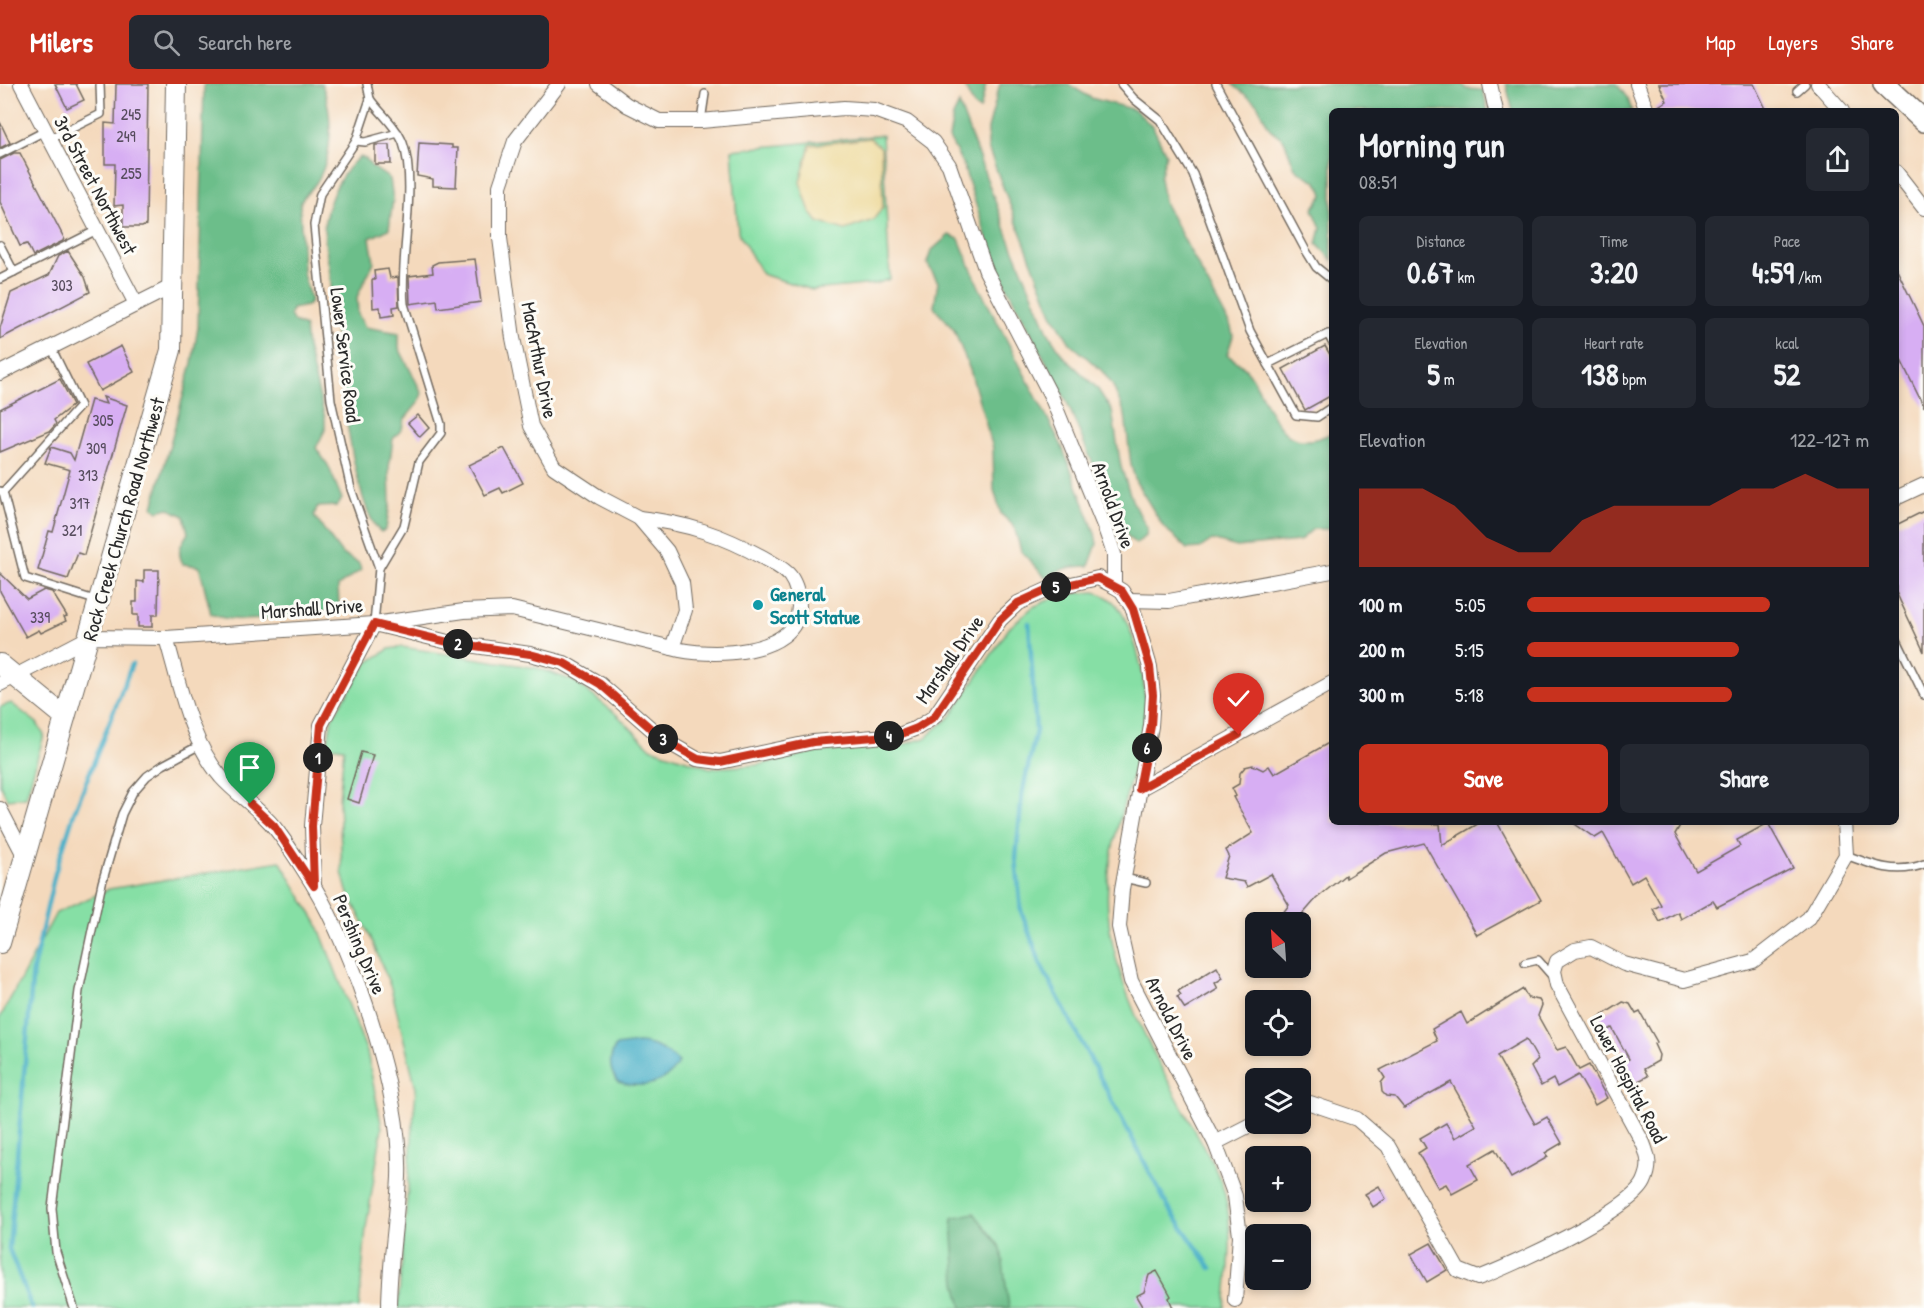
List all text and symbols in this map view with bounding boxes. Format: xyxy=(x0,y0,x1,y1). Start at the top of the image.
search box xyxy=(129,15,549,69)
text: Milers xyxy=(30,23,93,61)
icon: search xyxy=(150,26,183,59)
text: Search here xyxy=(198,27,292,57)
text: Map xyxy=(1706,28,1735,57)
text: Layers xyxy=(1768,28,1818,57)
text: Share xyxy=(1851,28,1894,57)
house number: 245 xyxy=(121,103,141,125)
street label: 3rd Street Northwest xyxy=(48,111,145,260)
text: Morning run xyxy=(1359,123,1505,167)
house number: 249 xyxy=(116,125,136,147)
button: share xyxy=(1806,128,1869,191)
house number: 255 xyxy=(120,162,142,184)
text: 08:51 xyxy=(1359,168,1397,195)
text: Distance xyxy=(1417,230,1465,252)
text: Time xyxy=(1600,230,1628,252)
text: Pace xyxy=(1774,230,1800,252)
text: 0.67 xyxy=(1407,252,1454,292)
text: 3:20 xyxy=(1590,252,1638,292)
text: 4:59 xyxy=(1752,252,1794,292)
text: km xyxy=(1454,266,1475,288)
text: /km xyxy=(1794,266,1822,288)
house number: 303 xyxy=(51,274,73,296)
street label: Lower Service Road xyxy=(324,286,368,424)
street label: MacArthur Drive xyxy=(515,299,565,421)
text: Elevation xyxy=(1414,332,1468,354)
text: Heart rate xyxy=(1584,332,1644,354)
text: kcal xyxy=(1775,332,1799,354)
text: 5 xyxy=(1427,354,1440,394)
text: 138 xyxy=(1581,354,1619,394)
text: 52 xyxy=(1774,354,1800,394)
text: m xyxy=(1440,368,1455,390)
text: bpm xyxy=(1619,368,1647,390)
street label: Rock Creek Church Road Northwest xyxy=(75,393,171,644)
house number: 305 xyxy=(92,409,114,431)
text: Elevation xyxy=(1359,426,1425,453)
text: 122–127 m xyxy=(1790,426,1869,453)
house number: 309 xyxy=(86,437,106,459)
street label: Arnold Drive xyxy=(1086,458,1142,552)
house number: 313 xyxy=(78,464,98,486)
house number: 317 xyxy=(70,492,91,514)
house number: 321 xyxy=(62,519,82,541)
pin: 5 xyxy=(1041,572,1071,602)
text: 5 xyxy=(1053,576,1059,598)
place label: General Scott Statue xyxy=(770,580,860,630)
street label: Marshall Drive xyxy=(260,591,364,625)
text: 100 m xyxy=(1359,591,1402,618)
text: 5:05 xyxy=(1455,591,1486,618)
marker: General Scott Statue xyxy=(751,598,765,612)
house number: 339 xyxy=(30,606,50,628)
street label: Marshall Drive xyxy=(909,609,989,709)
pin: 2 xyxy=(443,629,473,659)
text: 2 xyxy=(454,633,462,655)
text: 200 m xyxy=(1359,636,1404,663)
text: 5:15 xyxy=(1455,636,1484,663)
pin xyxy=(1213,673,1264,735)
text: 300 m xyxy=(1359,681,1404,708)
text: 5:18 xyxy=(1455,681,1484,708)
icon: check xyxy=(1222,682,1255,715)
pin: 4 xyxy=(874,721,904,751)
pin: 3 xyxy=(648,724,678,754)
text: 4 xyxy=(886,725,892,747)
text: 3 xyxy=(659,728,667,750)
pin: 6 xyxy=(1132,733,1162,763)
text: 6 xyxy=(1144,737,1150,759)
pin xyxy=(224,742,275,804)
pin: 1 xyxy=(303,743,333,773)
button: Save xyxy=(1359,744,1608,813)
button: Share xyxy=(1620,744,1869,813)
text: 1 xyxy=(315,747,321,769)
icon: arrive xyxy=(233,751,266,784)
street label: Pershing Drive xyxy=(327,890,393,998)
north arrow xyxy=(1245,912,1311,978)
map controls xyxy=(1245,912,1311,1290)
street label: Arnold Drive xyxy=(1140,972,1204,1064)
button: locate xyxy=(1245,990,1311,1056)
street label: Lower Hospital Road xyxy=(1584,1011,1674,1148)
button: layers xyxy=(1245,1068,1311,1134)
button: + xyxy=(1245,1146,1311,1212)
button: − xyxy=(1245,1224,1311,1290)

